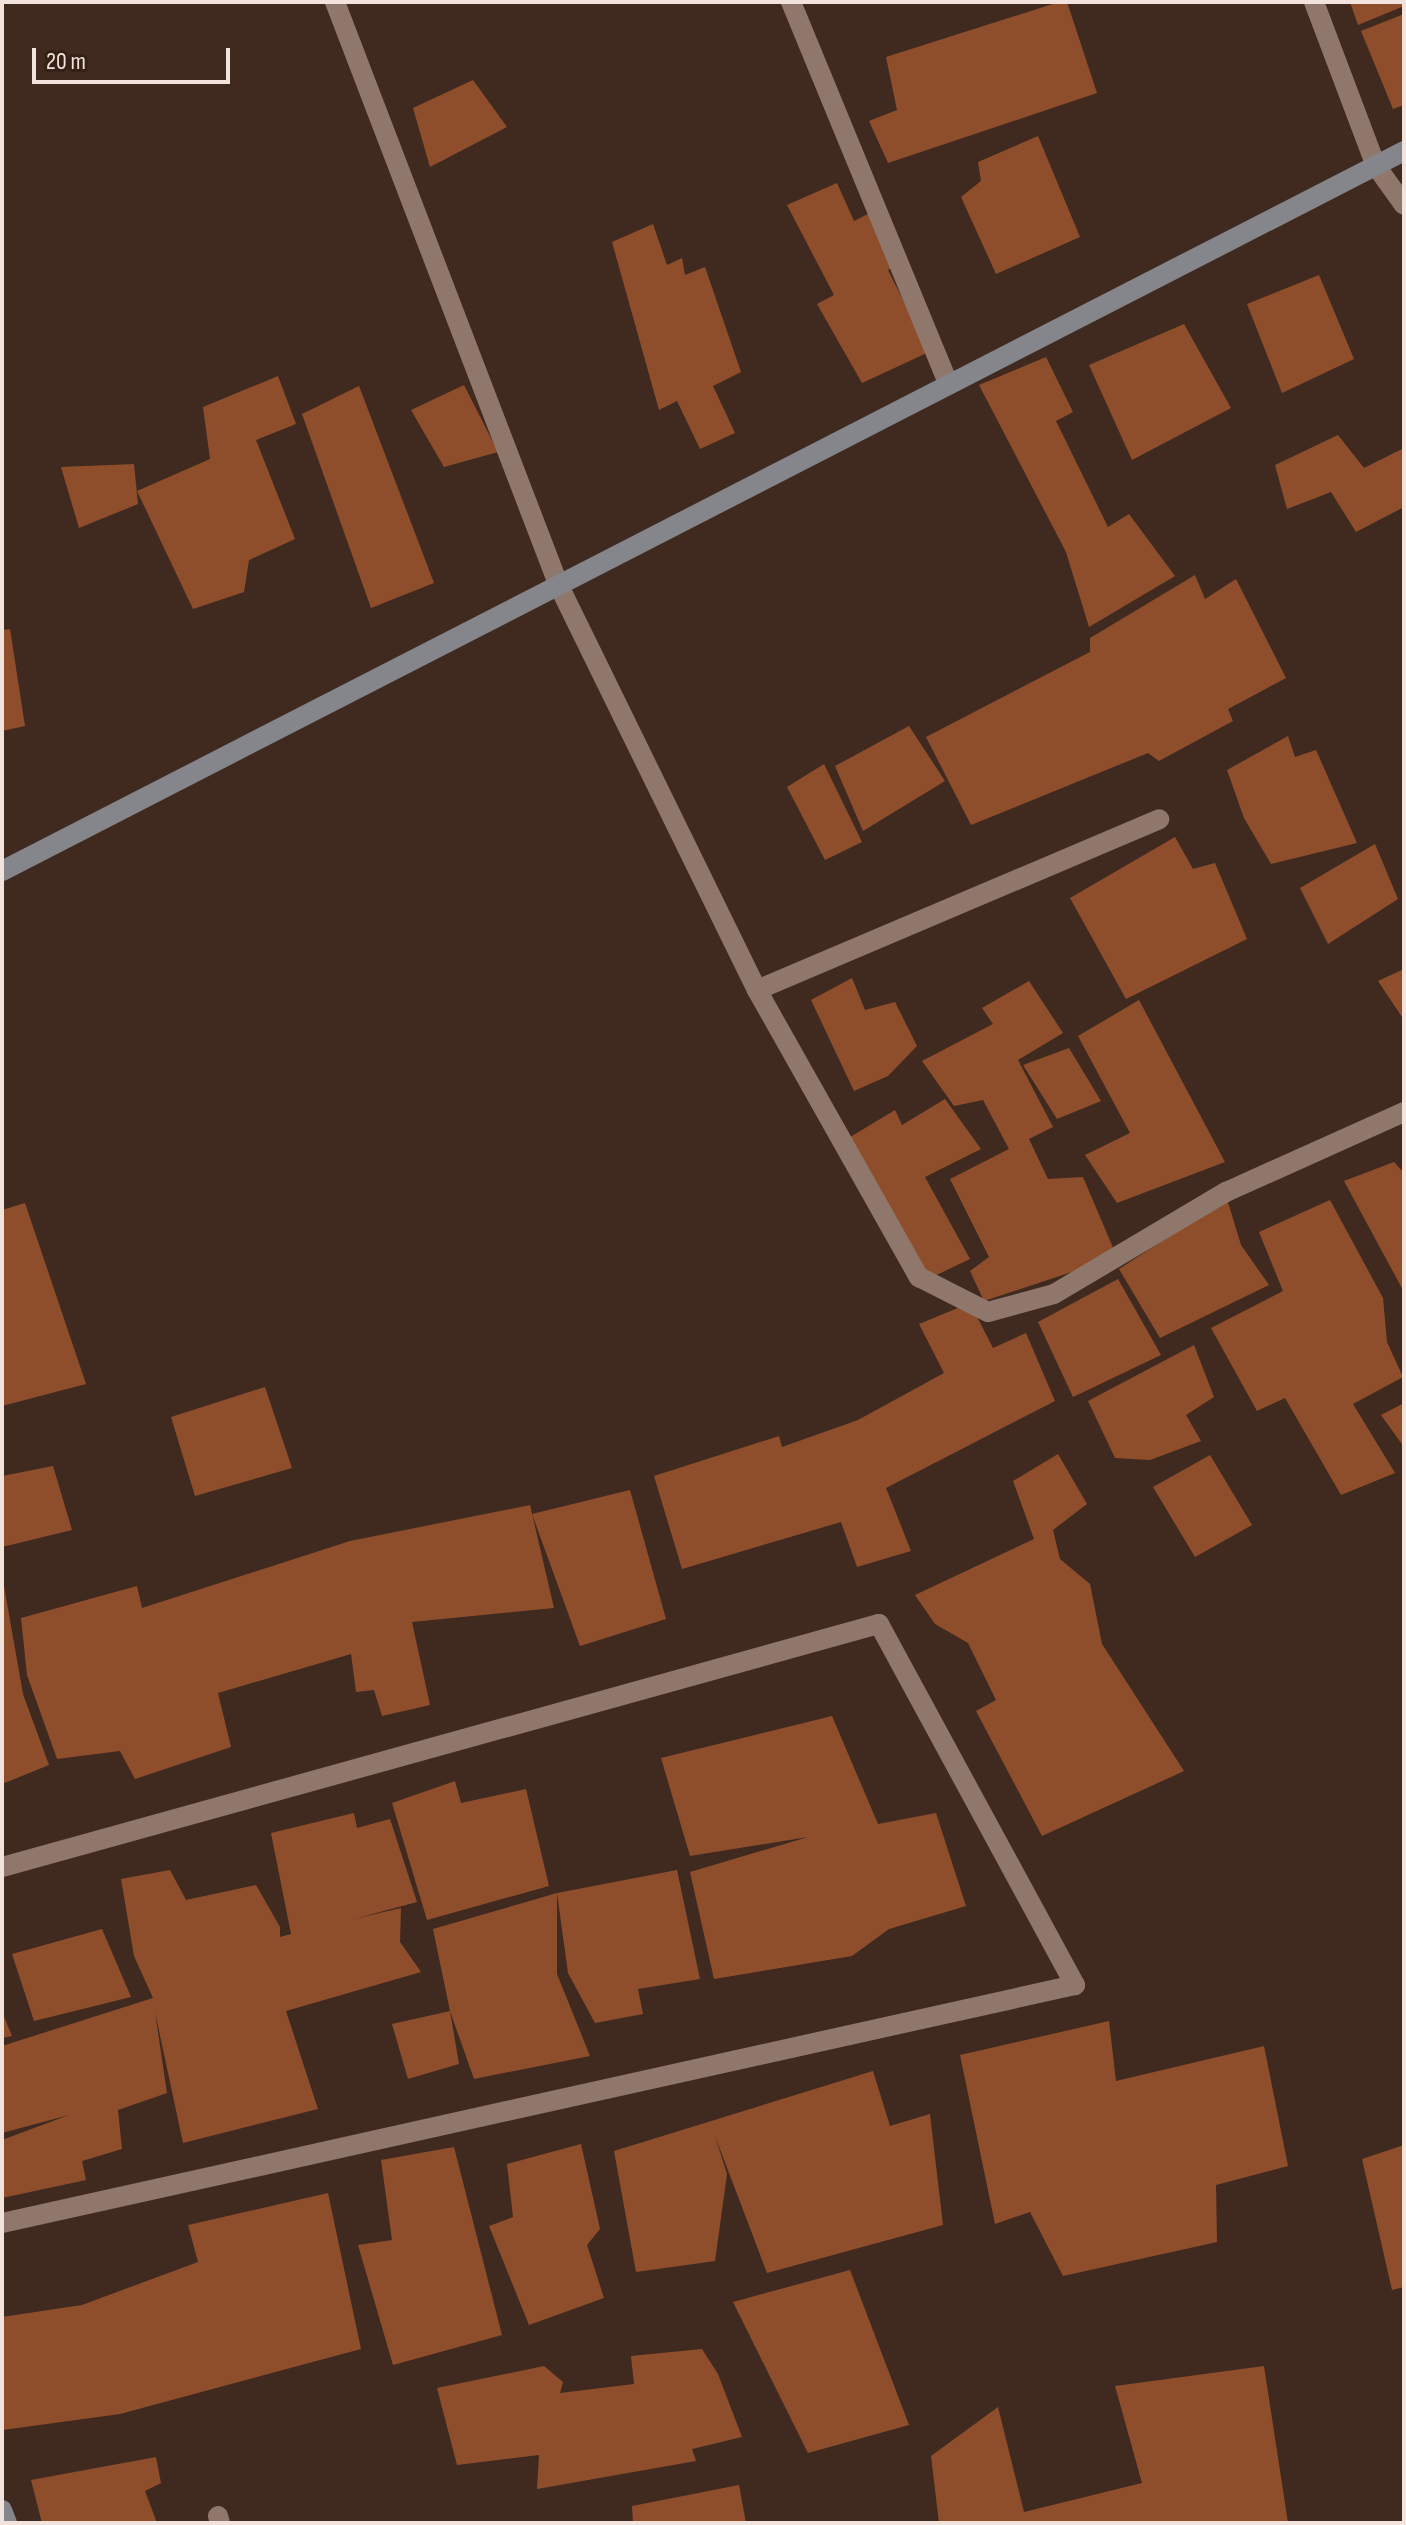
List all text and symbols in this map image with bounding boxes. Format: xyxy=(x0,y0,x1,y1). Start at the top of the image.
scale bar xyxy=(36,32,234,82)
text: 20 m xyxy=(46,47,86,76)

